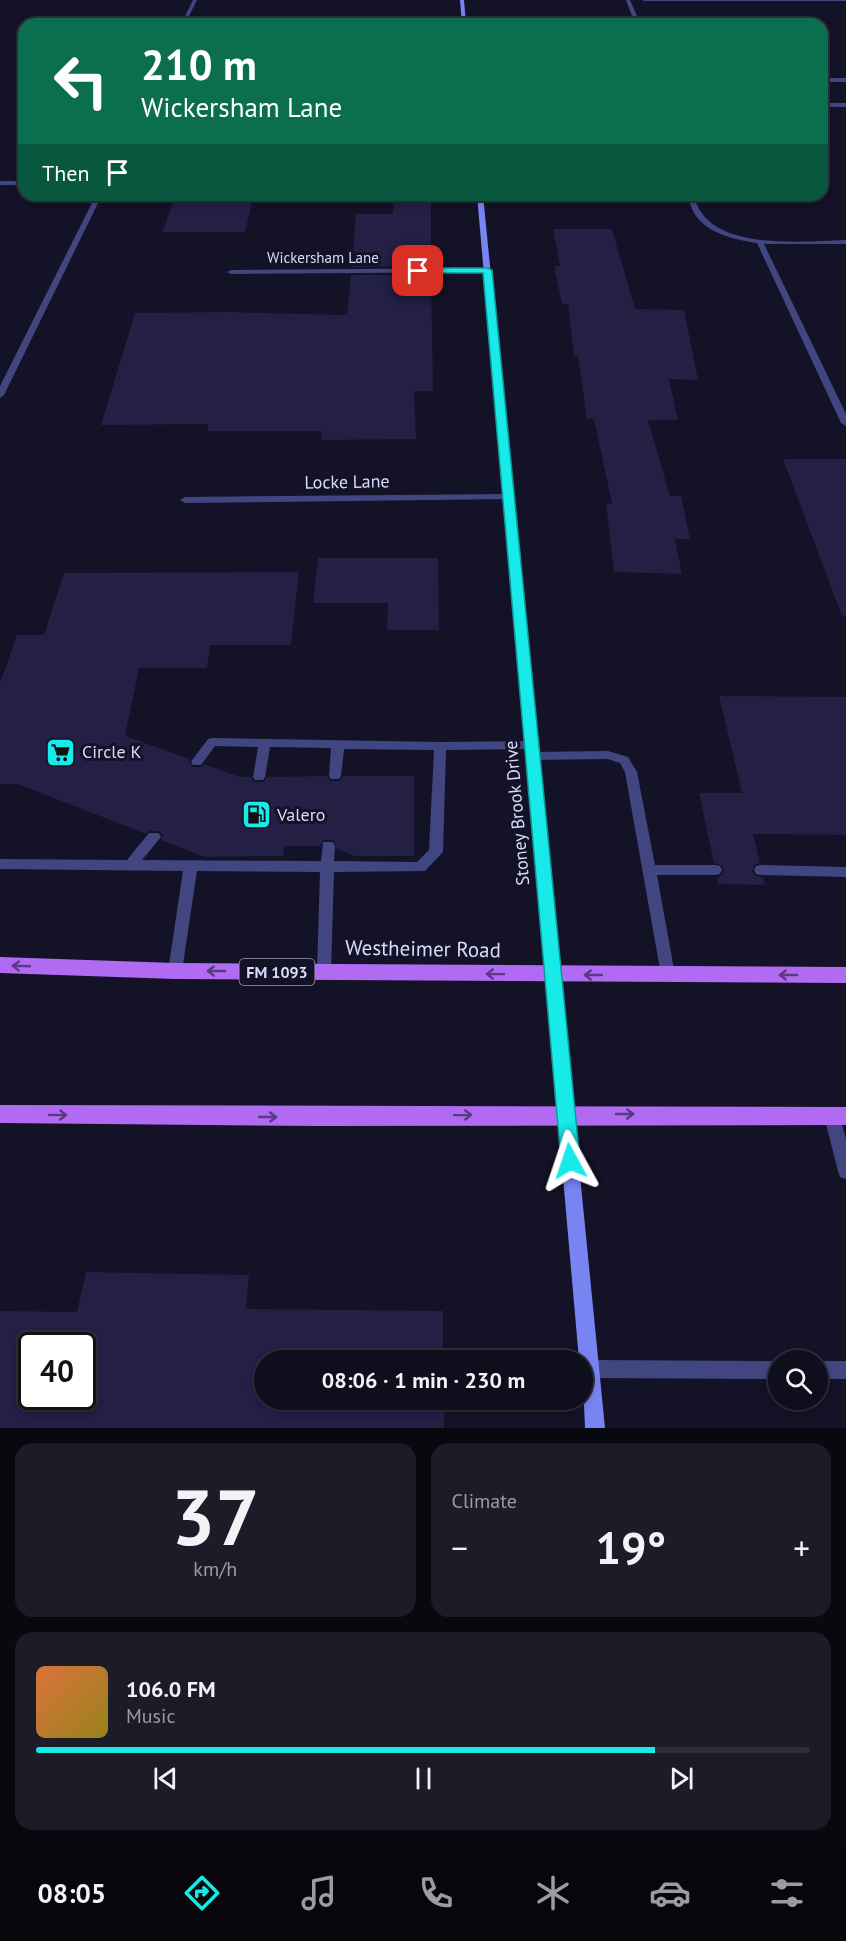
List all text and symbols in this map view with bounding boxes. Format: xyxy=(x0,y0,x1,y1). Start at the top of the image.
text: 210 m xyxy=(141,37,257,92)
icon: left xyxy=(42,42,120,120)
text: Wickersham Lane xyxy=(141,90,342,124)
icon: arrive xyxy=(101,156,134,189)
text: Then xyxy=(42,159,89,187)
pin xyxy=(392,245,443,296)
street label: Wickersham Lane xyxy=(267,248,379,267)
icon: arrive xyxy=(401,254,434,287)
street label: Locke Lane xyxy=(304,469,390,494)
supermarket icon: Circle K xyxy=(45,736,77,768)
place label: Circle K xyxy=(82,740,142,763)
street label: Stoney Brook Drive xyxy=(499,740,534,886)
fuel station icon: Valero xyxy=(240,799,272,831)
place label: Valero xyxy=(276,803,325,826)
street label: Westheimer Road xyxy=(345,934,501,963)
road number: FM 1093 xyxy=(240,959,314,985)
one-way arrow xyxy=(12,960,32,971)
one-way arrow xyxy=(207,965,227,977)
one-way arrow xyxy=(486,968,506,980)
one-way arrow xyxy=(583,969,603,981)
one-way arrow xyxy=(778,969,798,981)
one-way arrow xyxy=(614,1108,634,1120)
one-way arrow xyxy=(48,1109,68,1121)
one-way arrow xyxy=(452,1110,472,1121)
one-way arrow xyxy=(257,1111,277,1123)
position arrow xyxy=(538,1129,602,1193)
speed limit sign: 40 xyxy=(18,1332,96,1410)
map controls xyxy=(768,1350,828,1410)
button: search xyxy=(768,1350,828,1410)
text: 08:06 · 1 min · 230 m xyxy=(322,1366,525,1394)
text: 37 xyxy=(171,1466,259,1567)
text: Climate xyxy=(452,1488,517,1514)
text: 19° xyxy=(595,1518,666,1576)
text: − xyxy=(452,1526,468,1569)
text: + xyxy=(793,1526,810,1569)
text: km/h xyxy=(193,1556,237,1582)
text: 106.0 FM xyxy=(126,1675,216,1703)
text: Music xyxy=(126,1703,175,1729)
icon: previous xyxy=(149,1762,182,1795)
icon: pause xyxy=(407,1762,440,1795)
icon: next xyxy=(665,1762,698,1795)
icon: directions xyxy=(181,1872,223,1914)
icon: music xyxy=(298,1872,340,1914)
icon: phone xyxy=(415,1872,457,1914)
icon: climate xyxy=(532,1872,574,1914)
icon: car xyxy=(649,1872,691,1914)
icon: filters xyxy=(766,1872,808,1914)
text: 08:05 xyxy=(38,1876,106,1910)

